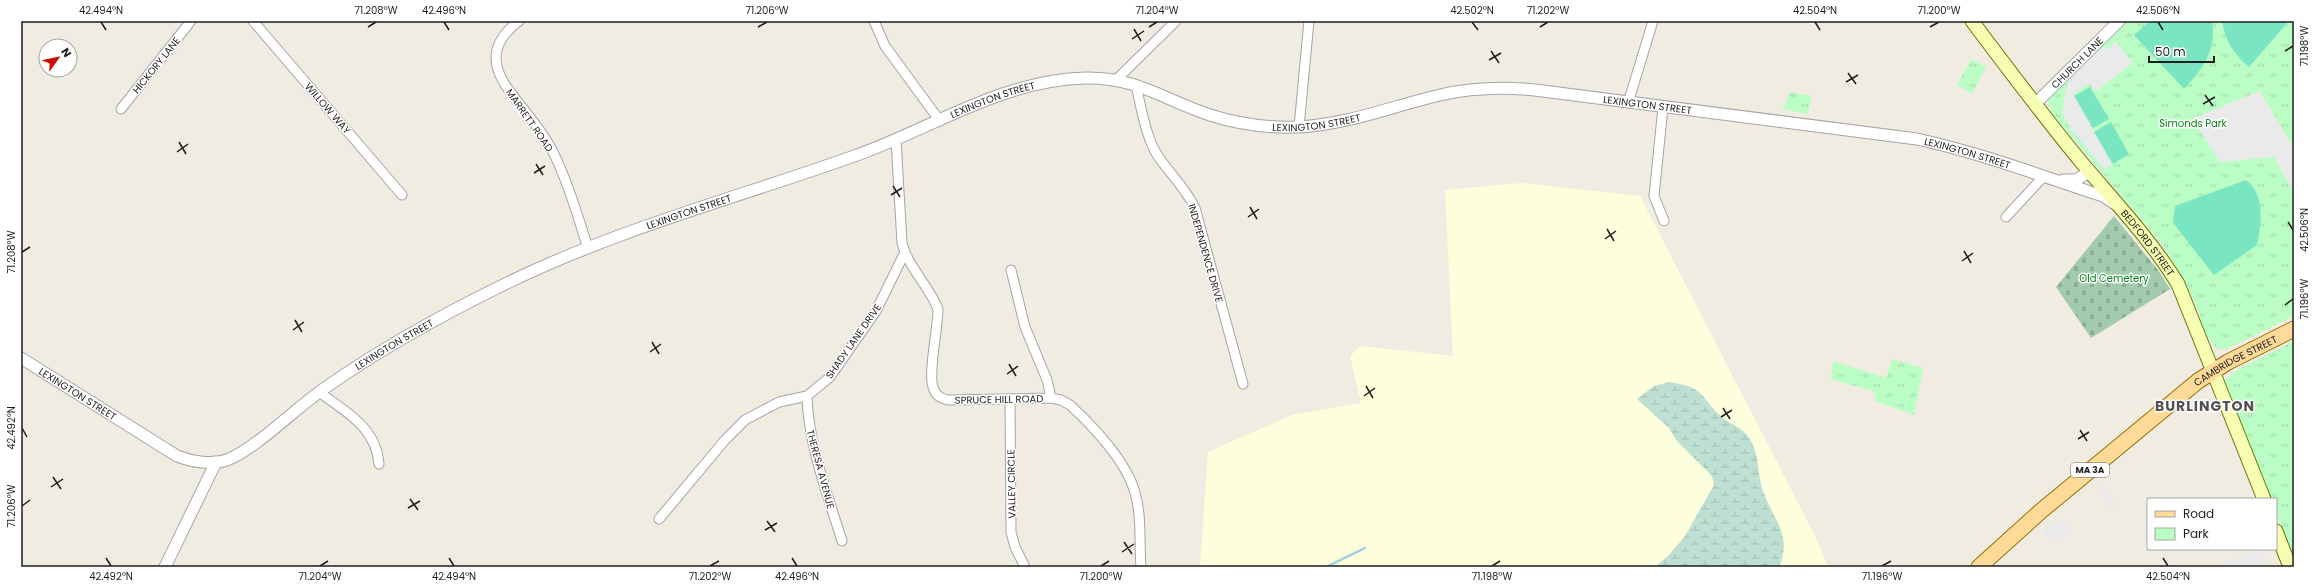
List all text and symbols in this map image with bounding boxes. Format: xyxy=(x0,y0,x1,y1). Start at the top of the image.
text: 42.494°N xyxy=(79,3,123,18)
text: 71.208°W xyxy=(355,3,398,18)
text: 42.496°N xyxy=(422,3,466,18)
text: 71.206°W xyxy=(746,3,789,18)
text: 71.204°W xyxy=(1136,3,1179,18)
text: 42.502°N xyxy=(1450,3,1494,18)
text: 71.202°W xyxy=(1527,3,1569,18)
text: 42.504°N xyxy=(1793,3,1837,18)
text: 71.200°W xyxy=(1918,3,1961,18)
text: 42.506°N xyxy=(2136,3,2180,18)
text: 71.198°W xyxy=(2297,26,2312,66)
street label: HICKORY LANE xyxy=(129,34,184,97)
street label: CHURCH LANE xyxy=(2048,34,2107,92)
north arrow xyxy=(38,38,78,78)
scale bar xyxy=(2149,38,2214,64)
text: 50 m xyxy=(2155,43,2186,60)
text: N xyxy=(57,45,75,60)
street label: LEXINGTON STREET xyxy=(948,78,1037,122)
street label: WILLOW WAY xyxy=(301,79,354,137)
street label: MARRETT ROAD xyxy=(502,86,557,155)
street label: LEXINGTON STREET xyxy=(1602,92,1693,118)
street label: LEXINGTON STREET xyxy=(1272,110,1363,135)
park label: Simonds Park xyxy=(2159,116,2228,131)
street label: LEXINGTON STREET xyxy=(1923,134,2013,173)
street label: LEXINGTON STREET xyxy=(644,191,734,233)
street label: INDEPENDENCE DRIVE xyxy=(1184,202,1227,304)
street label: BEDFORD STREET xyxy=(2117,206,2178,279)
text: 42.506°N xyxy=(2297,208,2312,252)
text: 71.208°W xyxy=(4,230,19,273)
park label: Old Cemetery xyxy=(2079,271,2149,286)
text: 71.196°W xyxy=(2297,279,2312,319)
street label: SHADY LANE DRIVE xyxy=(822,301,885,382)
street label: LEXINGTON STREET xyxy=(352,315,437,374)
street label: CAMBRIDGE STREET xyxy=(2190,331,2280,390)
street label: LEXINGTON STREET xyxy=(36,364,120,424)
street label: SPRUCE HILL ROAD xyxy=(955,391,1043,408)
district label: BURLINGTON xyxy=(2155,396,2255,416)
text: 42.492°N xyxy=(4,406,19,450)
street label: THERESA AVENUE xyxy=(803,428,838,510)
street label: VALLEY CIRCLE xyxy=(1003,449,1020,519)
road number: MA 3A xyxy=(2071,463,2109,477)
text: 71.206°W xyxy=(4,484,19,528)
legend xyxy=(2147,498,2277,550)
text: Road xyxy=(2183,505,2214,522)
text: Park xyxy=(2183,525,2210,542)
text: 42.492°N xyxy=(89,569,133,584)
text: 71.204°W xyxy=(299,569,342,584)
text: 42.494°N xyxy=(432,569,476,584)
text: 71.202°W xyxy=(689,569,731,584)
text: 42.496°N xyxy=(775,569,819,584)
text: 71.200°W xyxy=(1080,569,1123,584)
text: 71.198°W xyxy=(1472,569,1512,584)
text: 71.196°W xyxy=(1862,569,1902,584)
text: 42.504°N xyxy=(2146,569,2190,584)

